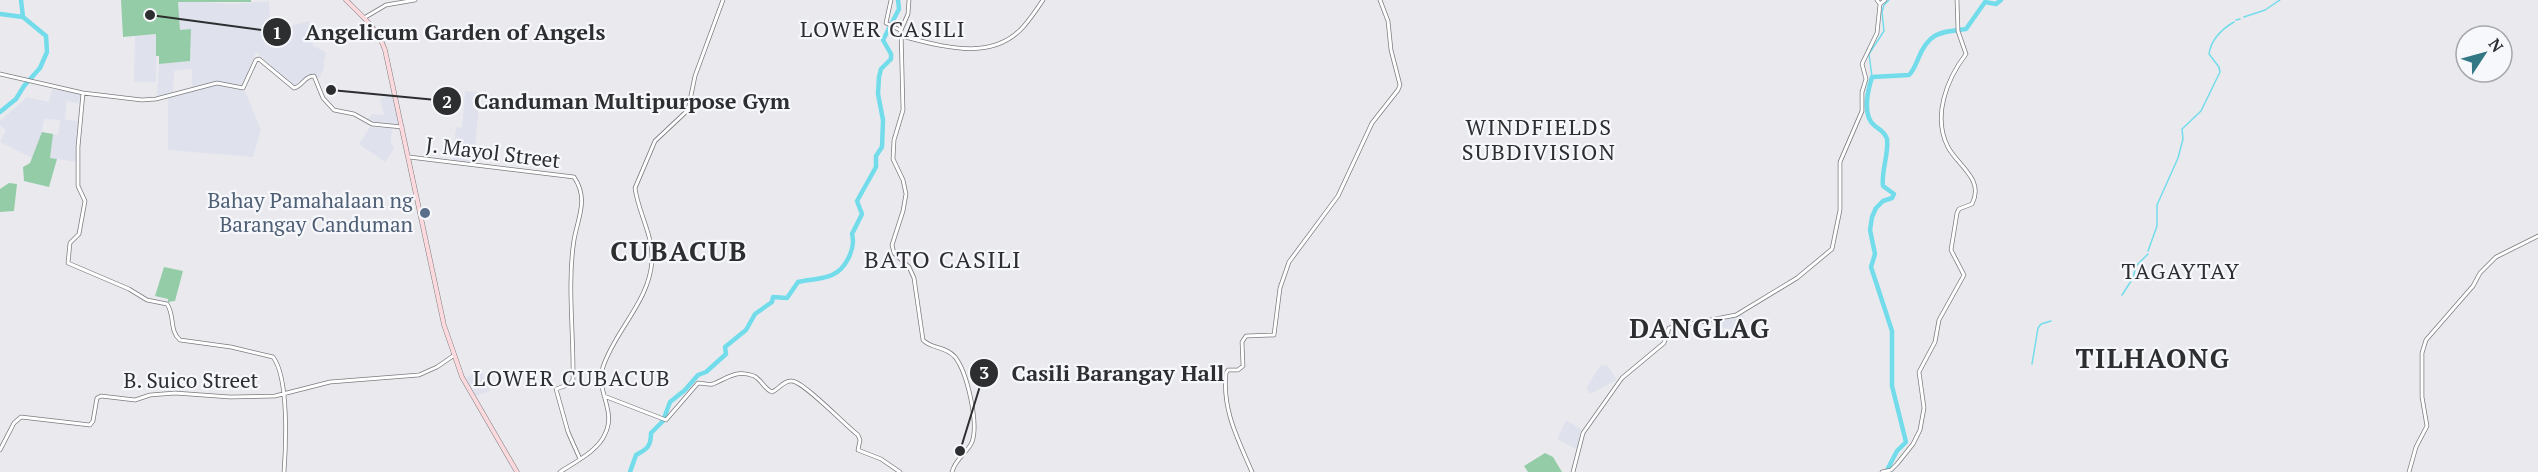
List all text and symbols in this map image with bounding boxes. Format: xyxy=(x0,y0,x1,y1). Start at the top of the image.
callout: Angelicum Garden of Angels xyxy=(262,12,617,52)
district label: LOWER CASILI xyxy=(800,14,966,43)
text: Angelicum Garden of Angels xyxy=(305,17,605,46)
text: 1 xyxy=(272,20,282,44)
north arrow xyxy=(2454,24,2514,84)
text: N xyxy=(2484,34,2509,57)
callout: Canduman Multipurpose Gym xyxy=(432,81,802,121)
text: Canduman Multipurpose Gym xyxy=(474,86,791,115)
text: 2 xyxy=(442,89,452,113)
district label: WINDFIELDS SUBDIVISION xyxy=(1462,112,1616,166)
street label: J. Mayol Street xyxy=(424,130,562,174)
place label: Bahay Pamahalaan ng Barangay Canduman xyxy=(207,186,414,238)
marker: Bahay Pamahalaan ng Barangay Canduman xyxy=(418,206,432,220)
district label: CUBACUB xyxy=(610,233,748,269)
district label: BATO CASILI xyxy=(864,243,1022,275)
district label: TAGAYTAY xyxy=(2121,256,2241,285)
district label: DANGLAG xyxy=(1629,310,1771,346)
district label: TILHAONG xyxy=(2076,340,2230,376)
callout: Casili Barangay Hall xyxy=(969,353,1236,393)
text: Casili Barangay Hall xyxy=(1012,358,1224,387)
text: 3 xyxy=(979,360,989,384)
district label: LOWER CUBACUB xyxy=(473,363,671,392)
street label: B. Suico Street xyxy=(124,366,259,394)

